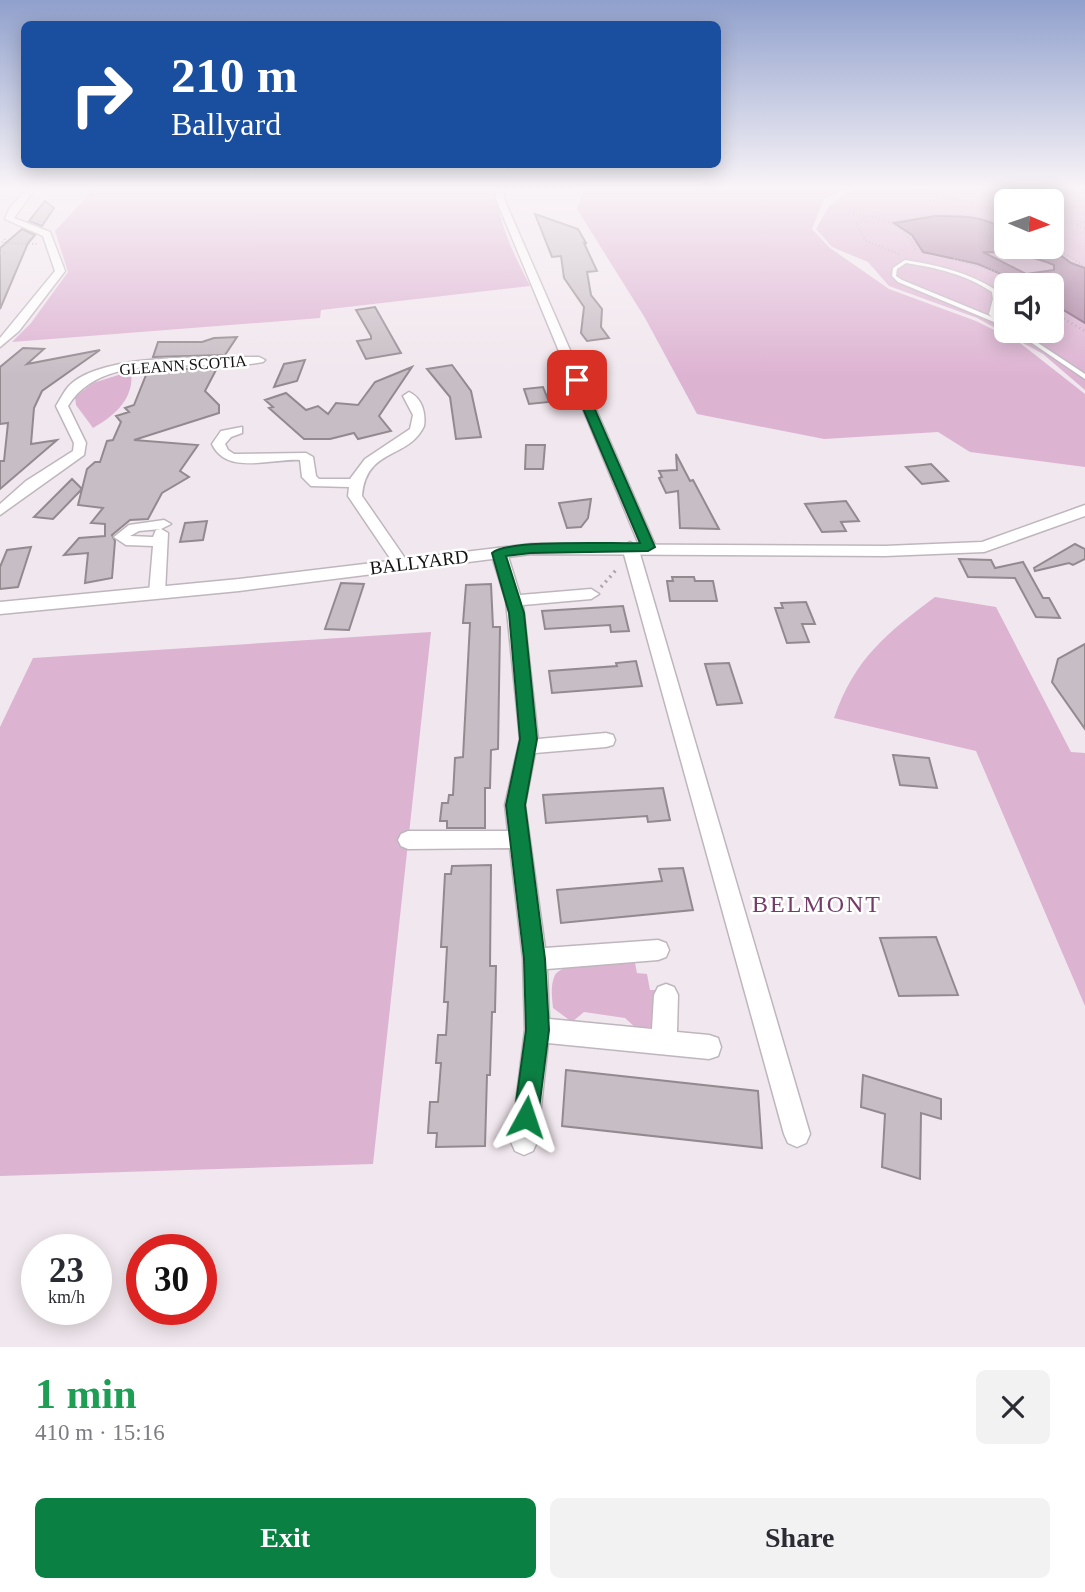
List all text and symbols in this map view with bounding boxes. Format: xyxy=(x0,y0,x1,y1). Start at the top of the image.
text: 210 m xyxy=(171,48,298,103)
icon: right xyxy=(56,49,147,140)
text: Ballyard xyxy=(171,106,281,142)
north arrow xyxy=(994,189,1064,259)
map controls xyxy=(994,189,1064,343)
button: sound xyxy=(994,273,1064,343)
pin xyxy=(547,350,607,410)
street label: GLEANN SCOTIA xyxy=(119,352,248,378)
icon: arrive xyxy=(558,361,596,399)
street label: BALLYARD xyxy=(368,546,470,578)
district label: BELMONT xyxy=(752,891,882,917)
position arrow xyxy=(489,1080,563,1154)
speed limit sign: 30 xyxy=(126,1234,217,1325)
text: 23 xyxy=(49,1251,84,1290)
text: km/h xyxy=(48,1287,85,1307)
button: close xyxy=(976,1370,1050,1444)
text: 1 min xyxy=(35,1371,137,1417)
text: 410 m · 15:16 xyxy=(35,1420,165,1445)
button: Exit xyxy=(35,1498,536,1578)
button: Share xyxy=(550,1498,1050,1578)

